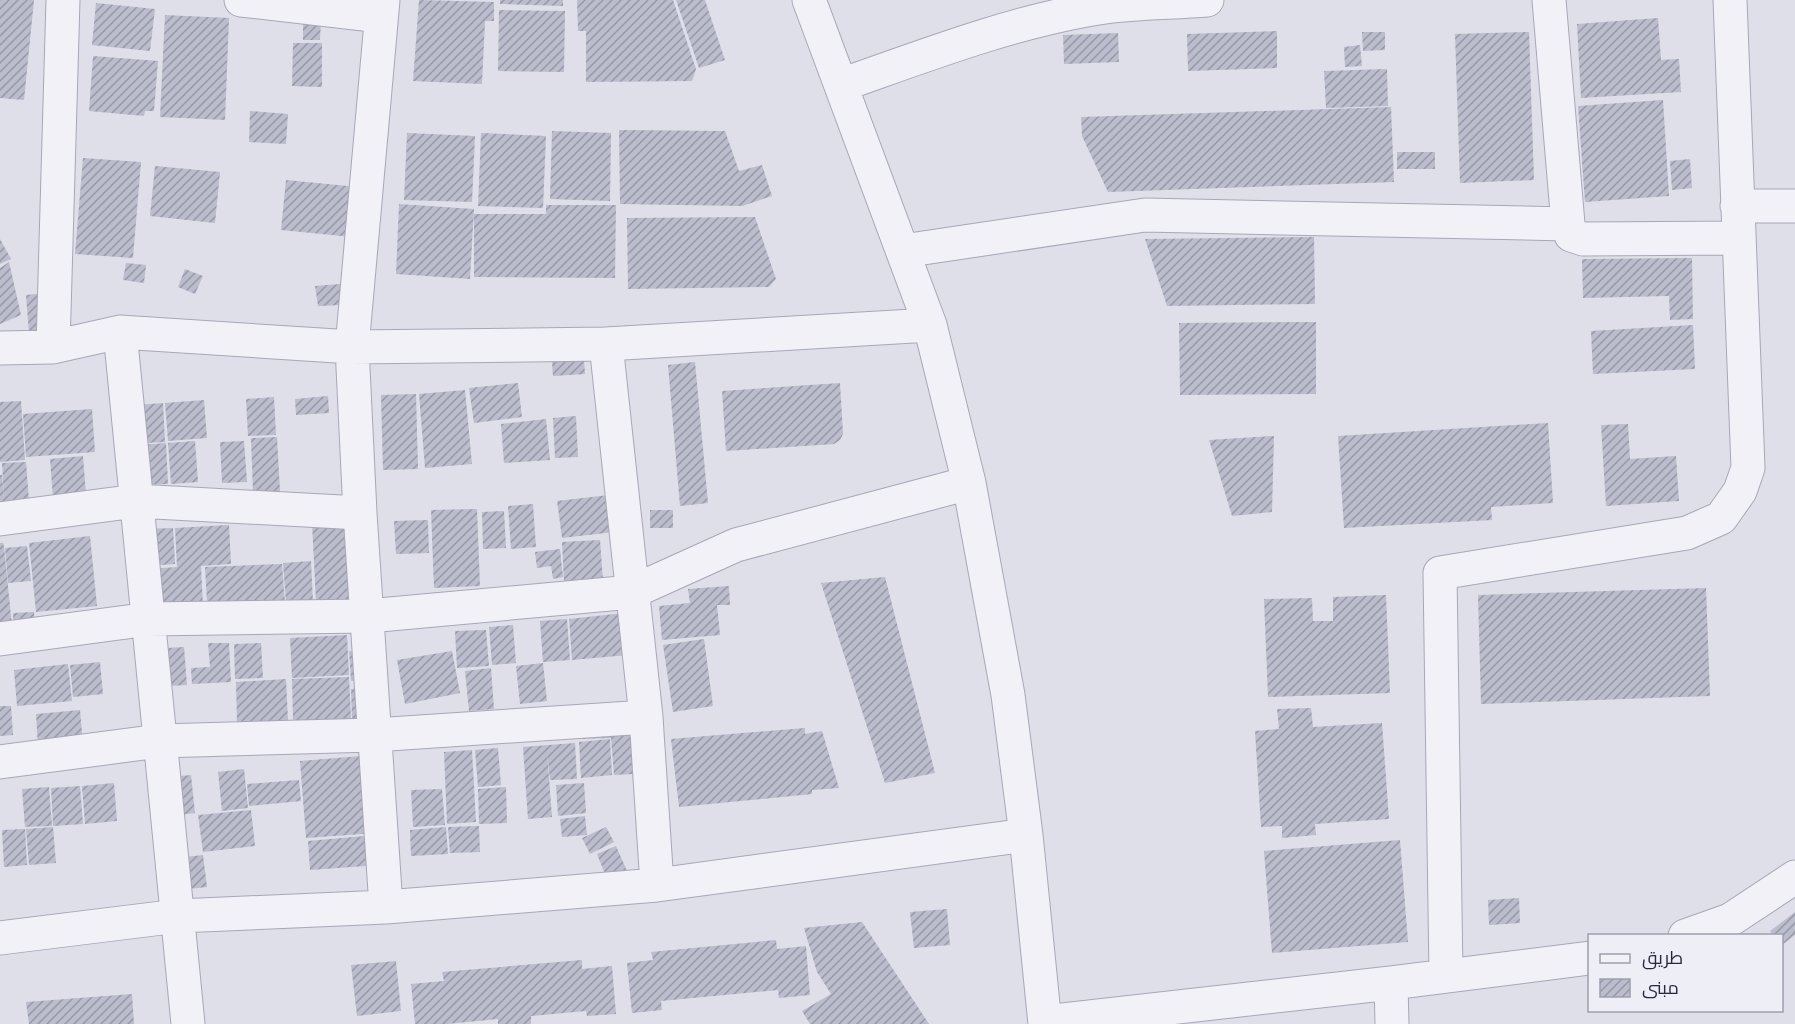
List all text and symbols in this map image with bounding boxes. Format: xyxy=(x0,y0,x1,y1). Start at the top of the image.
legend xyxy=(1588,934,1783,1012)
text: طريق xyxy=(1642,947,1683,970)
text: مبنى xyxy=(1642,977,1679,999)

